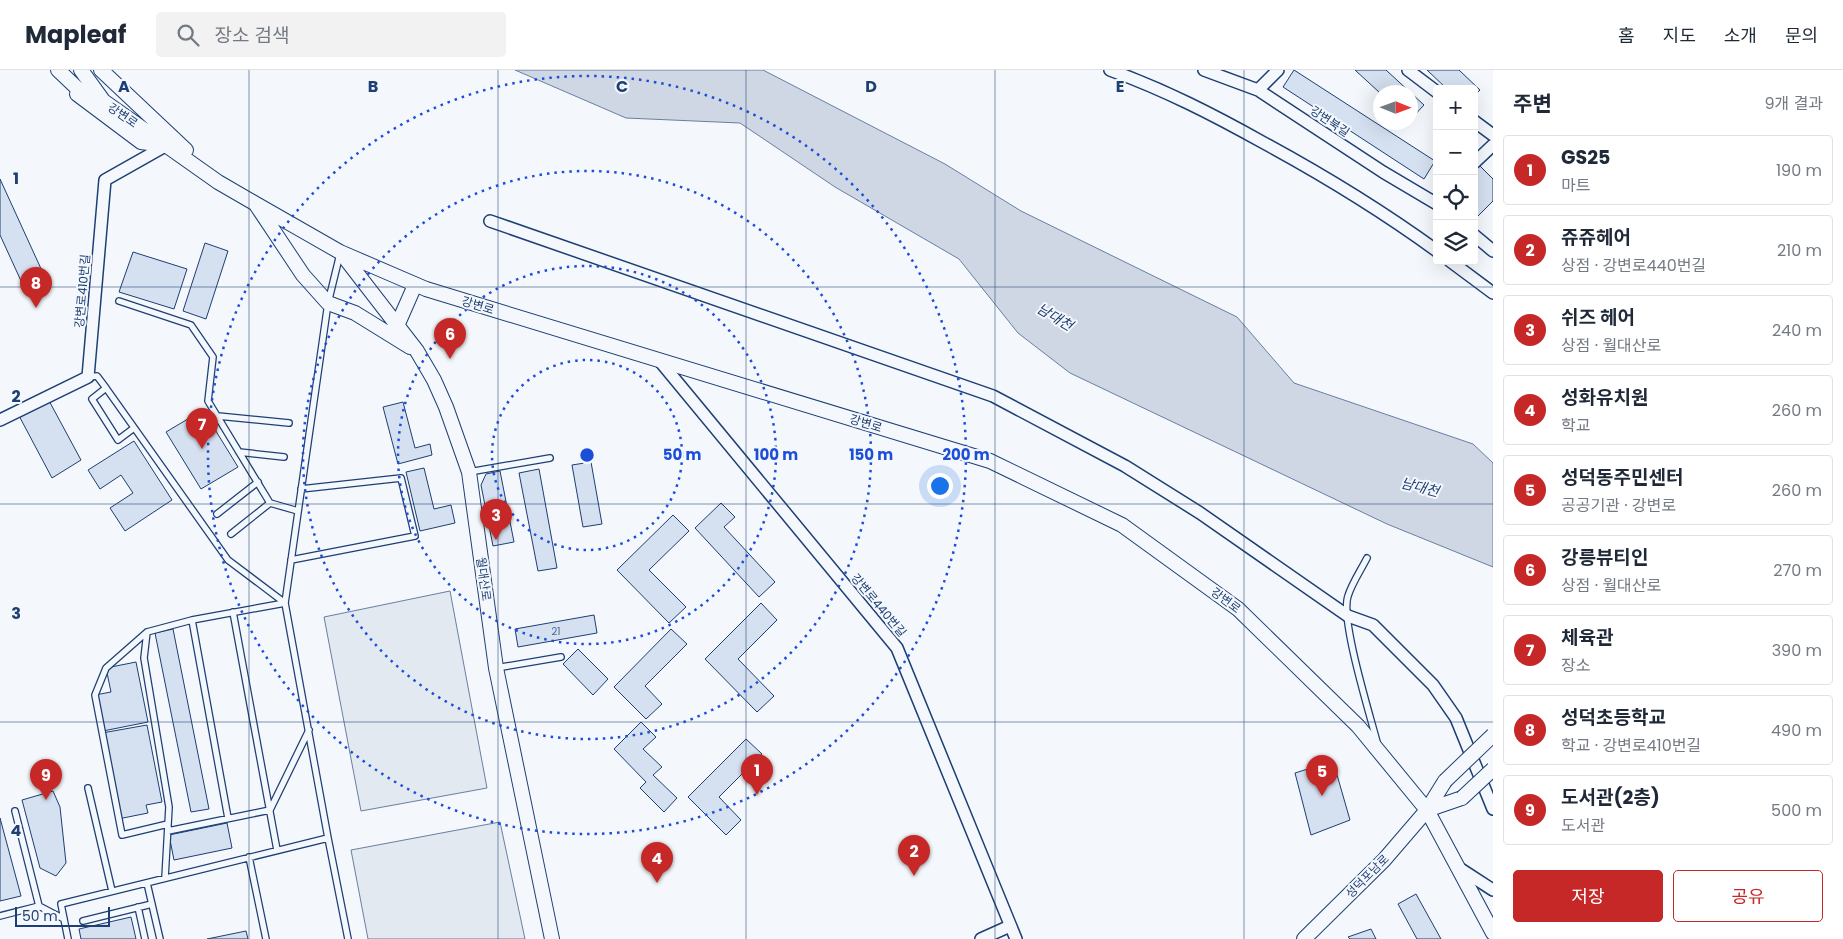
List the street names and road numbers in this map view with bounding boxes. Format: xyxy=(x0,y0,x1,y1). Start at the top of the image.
street label: 강변로 xyxy=(105,99,141,131)
street label: 강변북길 xyxy=(1307,102,1353,140)
street label: 강변로410번길 xyxy=(70,253,94,329)
street label: 강변로 xyxy=(460,292,496,318)
street label: 강변로 xyxy=(848,410,884,436)
street label: 월대산로 xyxy=(473,556,495,602)
street label: 강변로440번길 xyxy=(847,570,911,640)
street label: 강변로 xyxy=(1208,583,1244,617)
street label: 성덕포남로 xyxy=(1341,850,1393,902)

